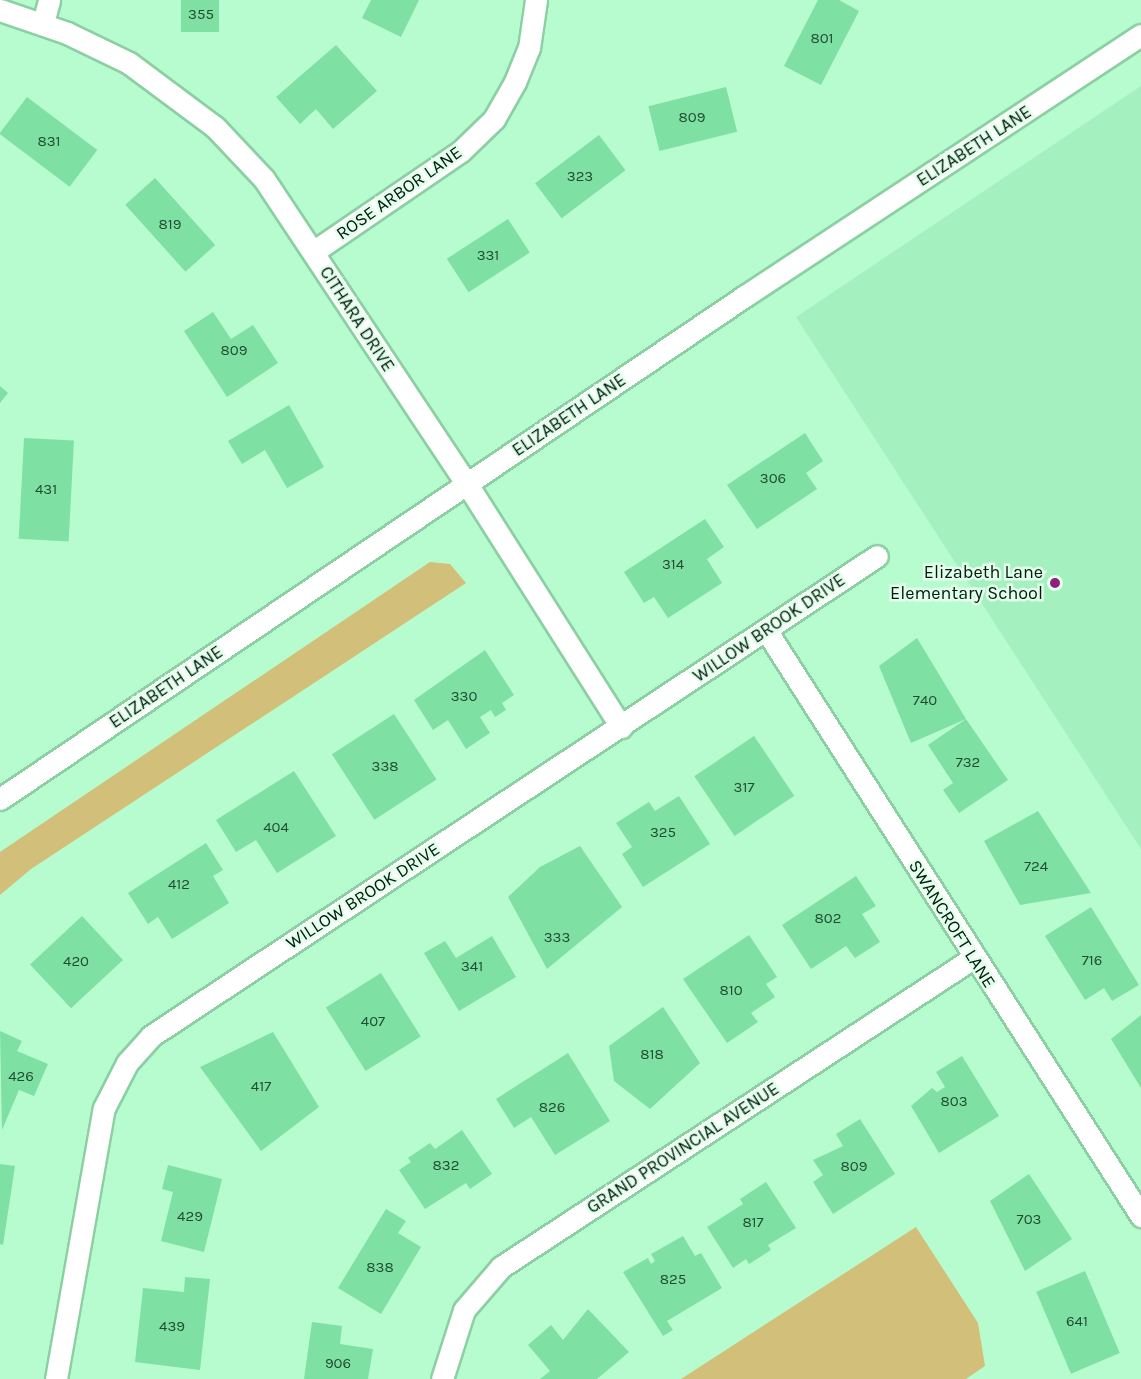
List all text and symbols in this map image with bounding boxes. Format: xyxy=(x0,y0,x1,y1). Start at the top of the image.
house number: 355 xyxy=(188,6,214,24)
house number: 801 xyxy=(810,30,834,48)
street label: ELIZABETH LANE xyxy=(913,101,1035,191)
house number: 809 xyxy=(679,109,705,127)
house number: 831 xyxy=(37,133,61,151)
street label: ROSE ARBOR LANE xyxy=(332,142,466,244)
house number: 323 xyxy=(567,168,593,186)
house number: 819 xyxy=(159,216,181,234)
house number: 331 xyxy=(477,247,499,265)
street label: CITHARA DRIVE xyxy=(315,262,399,376)
house number: 809 xyxy=(221,342,247,360)
street label: ELIZABETH LANE xyxy=(508,369,630,461)
house number: 306 xyxy=(760,470,786,488)
house number: 431 xyxy=(35,481,57,499)
house number: 314 xyxy=(662,556,684,574)
place label: Elizabeth Lane Elementary School xyxy=(890,562,1043,604)
street label: WILLOW BROOK DRIVE xyxy=(689,569,849,687)
marker: Elizabeth Lane Elementary School xyxy=(1048,576,1062,590)
street label: ELIZABETH LANE xyxy=(105,641,227,733)
house number: 330 xyxy=(451,688,477,706)
house number: 740 xyxy=(913,692,937,710)
house number: 732 xyxy=(956,754,980,772)
house number: 338 xyxy=(372,758,398,776)
house number: 317 xyxy=(734,779,754,797)
house number: 404 xyxy=(263,819,289,837)
house number: 325 xyxy=(650,824,676,842)
street label: WILLOW BROOK DRIVE xyxy=(282,838,444,954)
street label: SWANCROFT LANE xyxy=(904,856,1000,992)
house number: 724 xyxy=(1024,858,1048,876)
house number: 412 xyxy=(168,876,190,894)
house number: 802 xyxy=(815,910,841,928)
house number: 333 xyxy=(544,929,570,947)
house number: 716 xyxy=(1082,952,1102,970)
house number: 420 xyxy=(63,953,89,971)
house number: 341 xyxy=(461,958,483,976)
house number: 810 xyxy=(719,982,743,1000)
house number: 407 xyxy=(361,1013,385,1031)
house number: 818 xyxy=(640,1046,664,1064)
house number: 426 xyxy=(8,1068,34,1086)
house number: 417 xyxy=(251,1078,271,1096)
street label: GRAND PROVINCIAL AVENUE xyxy=(583,1078,783,1218)
house number: 803 xyxy=(941,1093,967,1111)
house number: 826 xyxy=(539,1099,565,1117)
house number: 832 xyxy=(433,1157,459,1175)
house number: 809 xyxy=(841,1158,867,1176)
house number: 429 xyxy=(177,1208,203,1226)
house number: 703 xyxy=(1017,1211,1041,1229)
house number: 817 xyxy=(742,1214,764,1232)
house number: 838 xyxy=(366,1259,394,1277)
house number: 825 xyxy=(660,1271,686,1289)
house number: 641 xyxy=(1066,1313,1088,1331)
house number: 439 xyxy=(159,1318,185,1336)
house number: 906 xyxy=(325,1355,351,1373)

